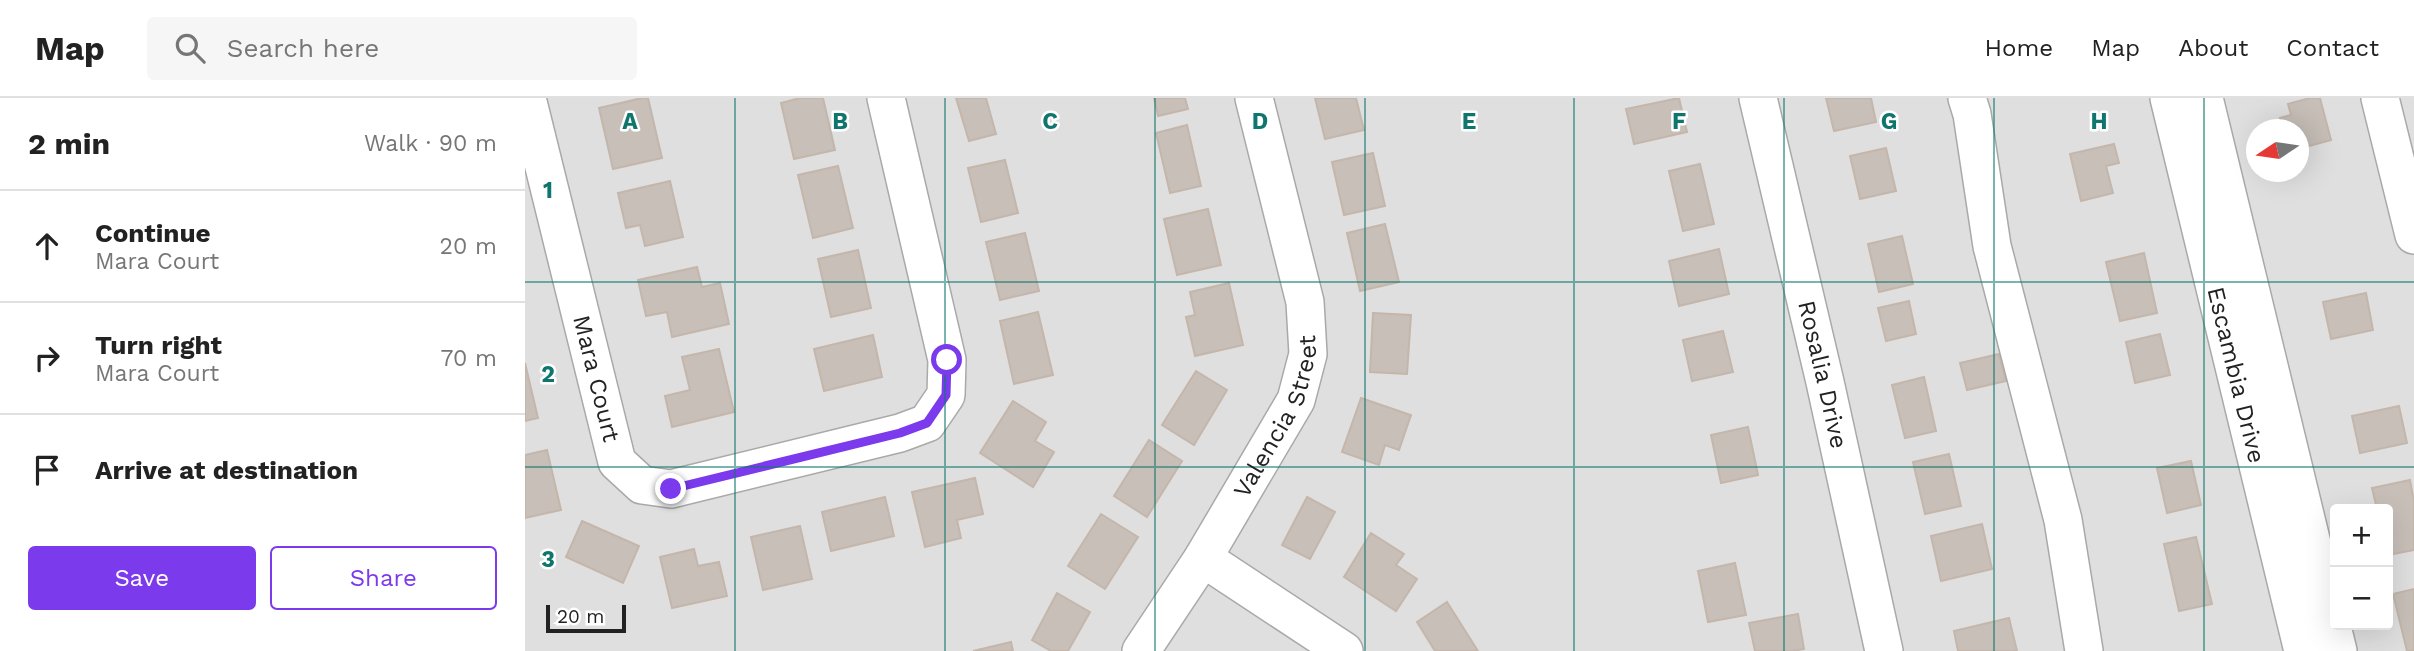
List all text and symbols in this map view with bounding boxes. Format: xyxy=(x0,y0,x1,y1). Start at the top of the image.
search box xyxy=(147,17,637,80)
text: Map xyxy=(35,29,105,68)
icon: search xyxy=(171,29,209,67)
text: Search here xyxy=(227,33,379,63)
text: Home xyxy=(1985,34,2053,62)
text: Map xyxy=(2091,34,2140,62)
text: About xyxy=(2178,34,2248,62)
text: Contact xyxy=(2286,34,2379,62)
text: A xyxy=(622,108,638,135)
text: B xyxy=(832,108,848,135)
text: C xyxy=(1042,108,1058,135)
text: D xyxy=(1252,108,1268,135)
text: E xyxy=(1462,108,1476,135)
text: F xyxy=(1672,108,1686,135)
text: G xyxy=(1881,108,1897,135)
text: H xyxy=(2090,108,2108,135)
north arrow xyxy=(2246,119,2309,182)
text: 2 min xyxy=(28,126,110,161)
text: Walk · 90 m xyxy=(364,130,497,157)
text: 1 xyxy=(543,177,553,204)
text: Continue xyxy=(95,218,211,248)
icon: ahead xyxy=(28,227,66,265)
text: 20 m xyxy=(440,233,497,260)
text: Mara Court xyxy=(95,248,219,275)
street label: Escambia Drive xyxy=(2201,284,2271,466)
street label: Rosalia Drive xyxy=(1792,298,1853,451)
street label: Mara Court xyxy=(567,312,625,445)
text: Turn right xyxy=(95,330,222,360)
street label: Valencia Street xyxy=(1228,334,1322,502)
icon: right xyxy=(28,339,66,377)
route start xyxy=(931,344,962,375)
text: 70 m xyxy=(440,345,497,372)
text: Mara Court xyxy=(95,360,219,387)
text: 2 xyxy=(541,361,555,388)
icon: arrive xyxy=(28,451,66,489)
text: Arrive at destination xyxy=(95,455,358,485)
route end xyxy=(655,473,686,504)
map controls xyxy=(2330,504,2393,630)
button: + xyxy=(2330,504,2393,567)
button: Save xyxy=(28,546,256,610)
button: Share xyxy=(270,546,497,610)
text: 3 xyxy=(541,546,555,573)
button: − xyxy=(2330,567,2393,630)
scale bar xyxy=(546,602,627,634)
text: 20 m xyxy=(557,605,604,628)

